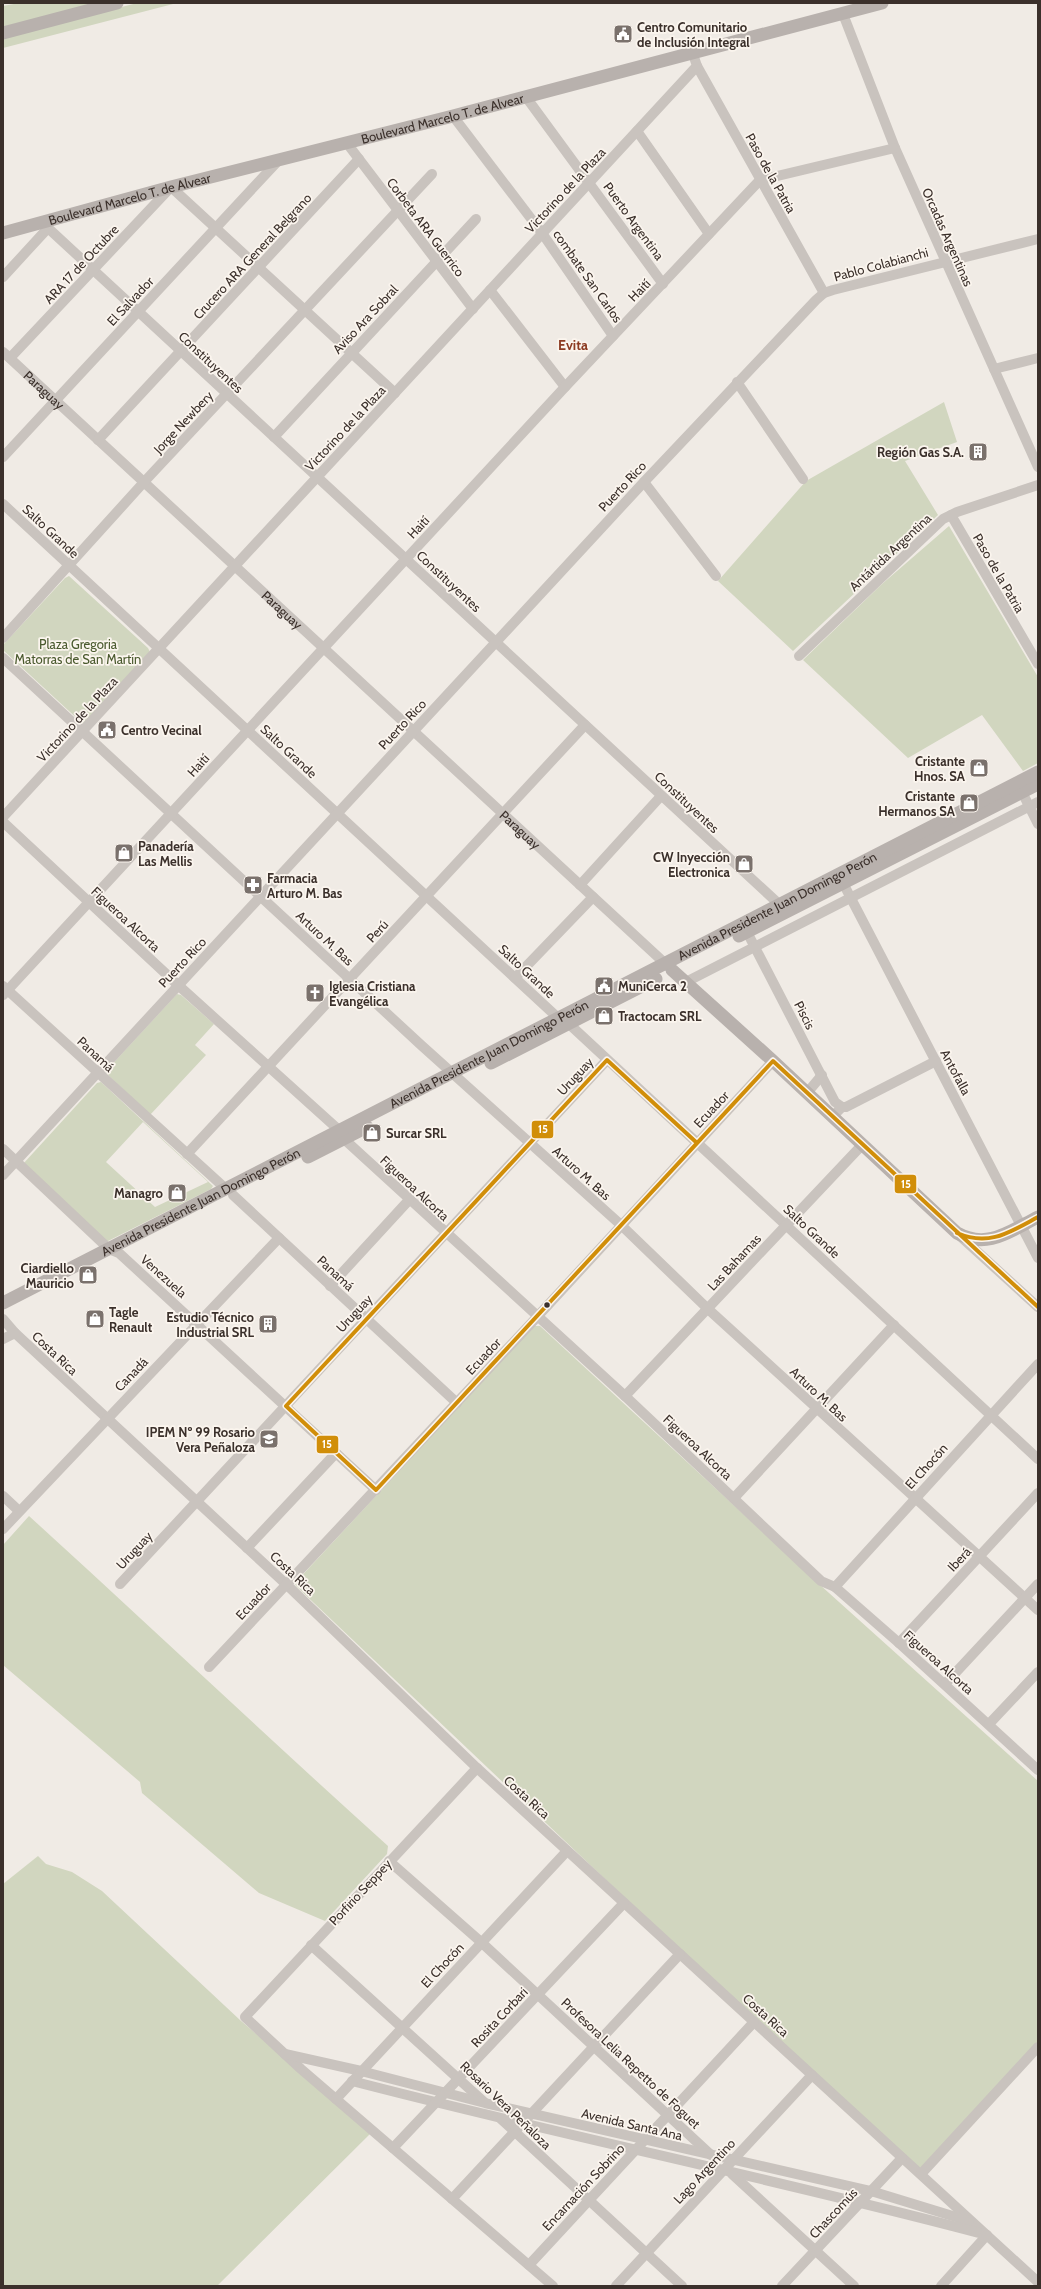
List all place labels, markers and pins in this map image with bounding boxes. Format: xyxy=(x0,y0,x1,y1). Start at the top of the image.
place label: Centro Comunitario de Inclusión Integral xyxy=(637,19,750,50)
public building icon: Centro Comunitario de Inclusión Integral xyxy=(612,23,634,45)
building icon: Región Gas S.A. xyxy=(967,441,989,463)
place label: Región Gas S.A. xyxy=(877,444,964,460)
public building icon: Centro Vecinal xyxy=(96,719,118,741)
place label: Centro Vecinal xyxy=(121,722,202,738)
place label: Cristante Hnos. SA xyxy=(914,753,966,784)
shop icon: Cristante Hnos. SA xyxy=(968,757,990,779)
place label: Cristante Hermanos SA xyxy=(878,788,956,819)
shop icon: Cristante Hermanos SA xyxy=(958,792,980,814)
place label: Panadería Las Mellis xyxy=(138,838,194,869)
shop icon: Panadería Las Mellis xyxy=(113,842,135,864)
place label: CW Inyección Electronica xyxy=(653,849,731,880)
shop icon: CW Inyección Electronica xyxy=(733,853,755,875)
place label: Farmacia Arturo M. Bas xyxy=(267,870,343,901)
pharmacy icon: Farmacia Arturo M. Bas xyxy=(242,874,264,896)
public building icon: MuniCerca 2 xyxy=(593,975,615,997)
place label: Iglesia Cristiana Evangélica xyxy=(329,978,416,1009)
place label: MuniCerca 2 xyxy=(618,978,687,994)
church icon: Iglesia Cristiana Evangélica xyxy=(304,982,326,1004)
shop icon: Tractocam SRL xyxy=(593,1005,615,1027)
place label: Tractocam SRL xyxy=(618,1008,702,1024)
shop icon: Surcar SRL xyxy=(361,1122,383,1144)
place label: Surcar SRL xyxy=(386,1125,447,1141)
shop icon: Managro xyxy=(166,1182,188,1204)
place label: Managro xyxy=(114,1185,164,1201)
place label: Ciardiello Mauricio xyxy=(21,1260,75,1291)
shop icon: Ciardiello Mauricio xyxy=(77,1264,99,1286)
unlabelled marker xyxy=(542,1300,552,1310)
place label: Tagle Renault xyxy=(109,1304,153,1335)
shop icon: Tagle Renault xyxy=(84,1308,106,1330)
place label: Estudio Técnico Industrial SRL xyxy=(166,1309,255,1340)
building icon: Estudio Técnico Industrial SRL xyxy=(257,1313,279,1335)
place label: IPEM Nº 99 Rosario Vera Peñaloza xyxy=(146,1424,256,1455)
school or university icon: IPEM Nº 99 Rosario Vera Peñaloza xyxy=(258,1428,280,1450)

